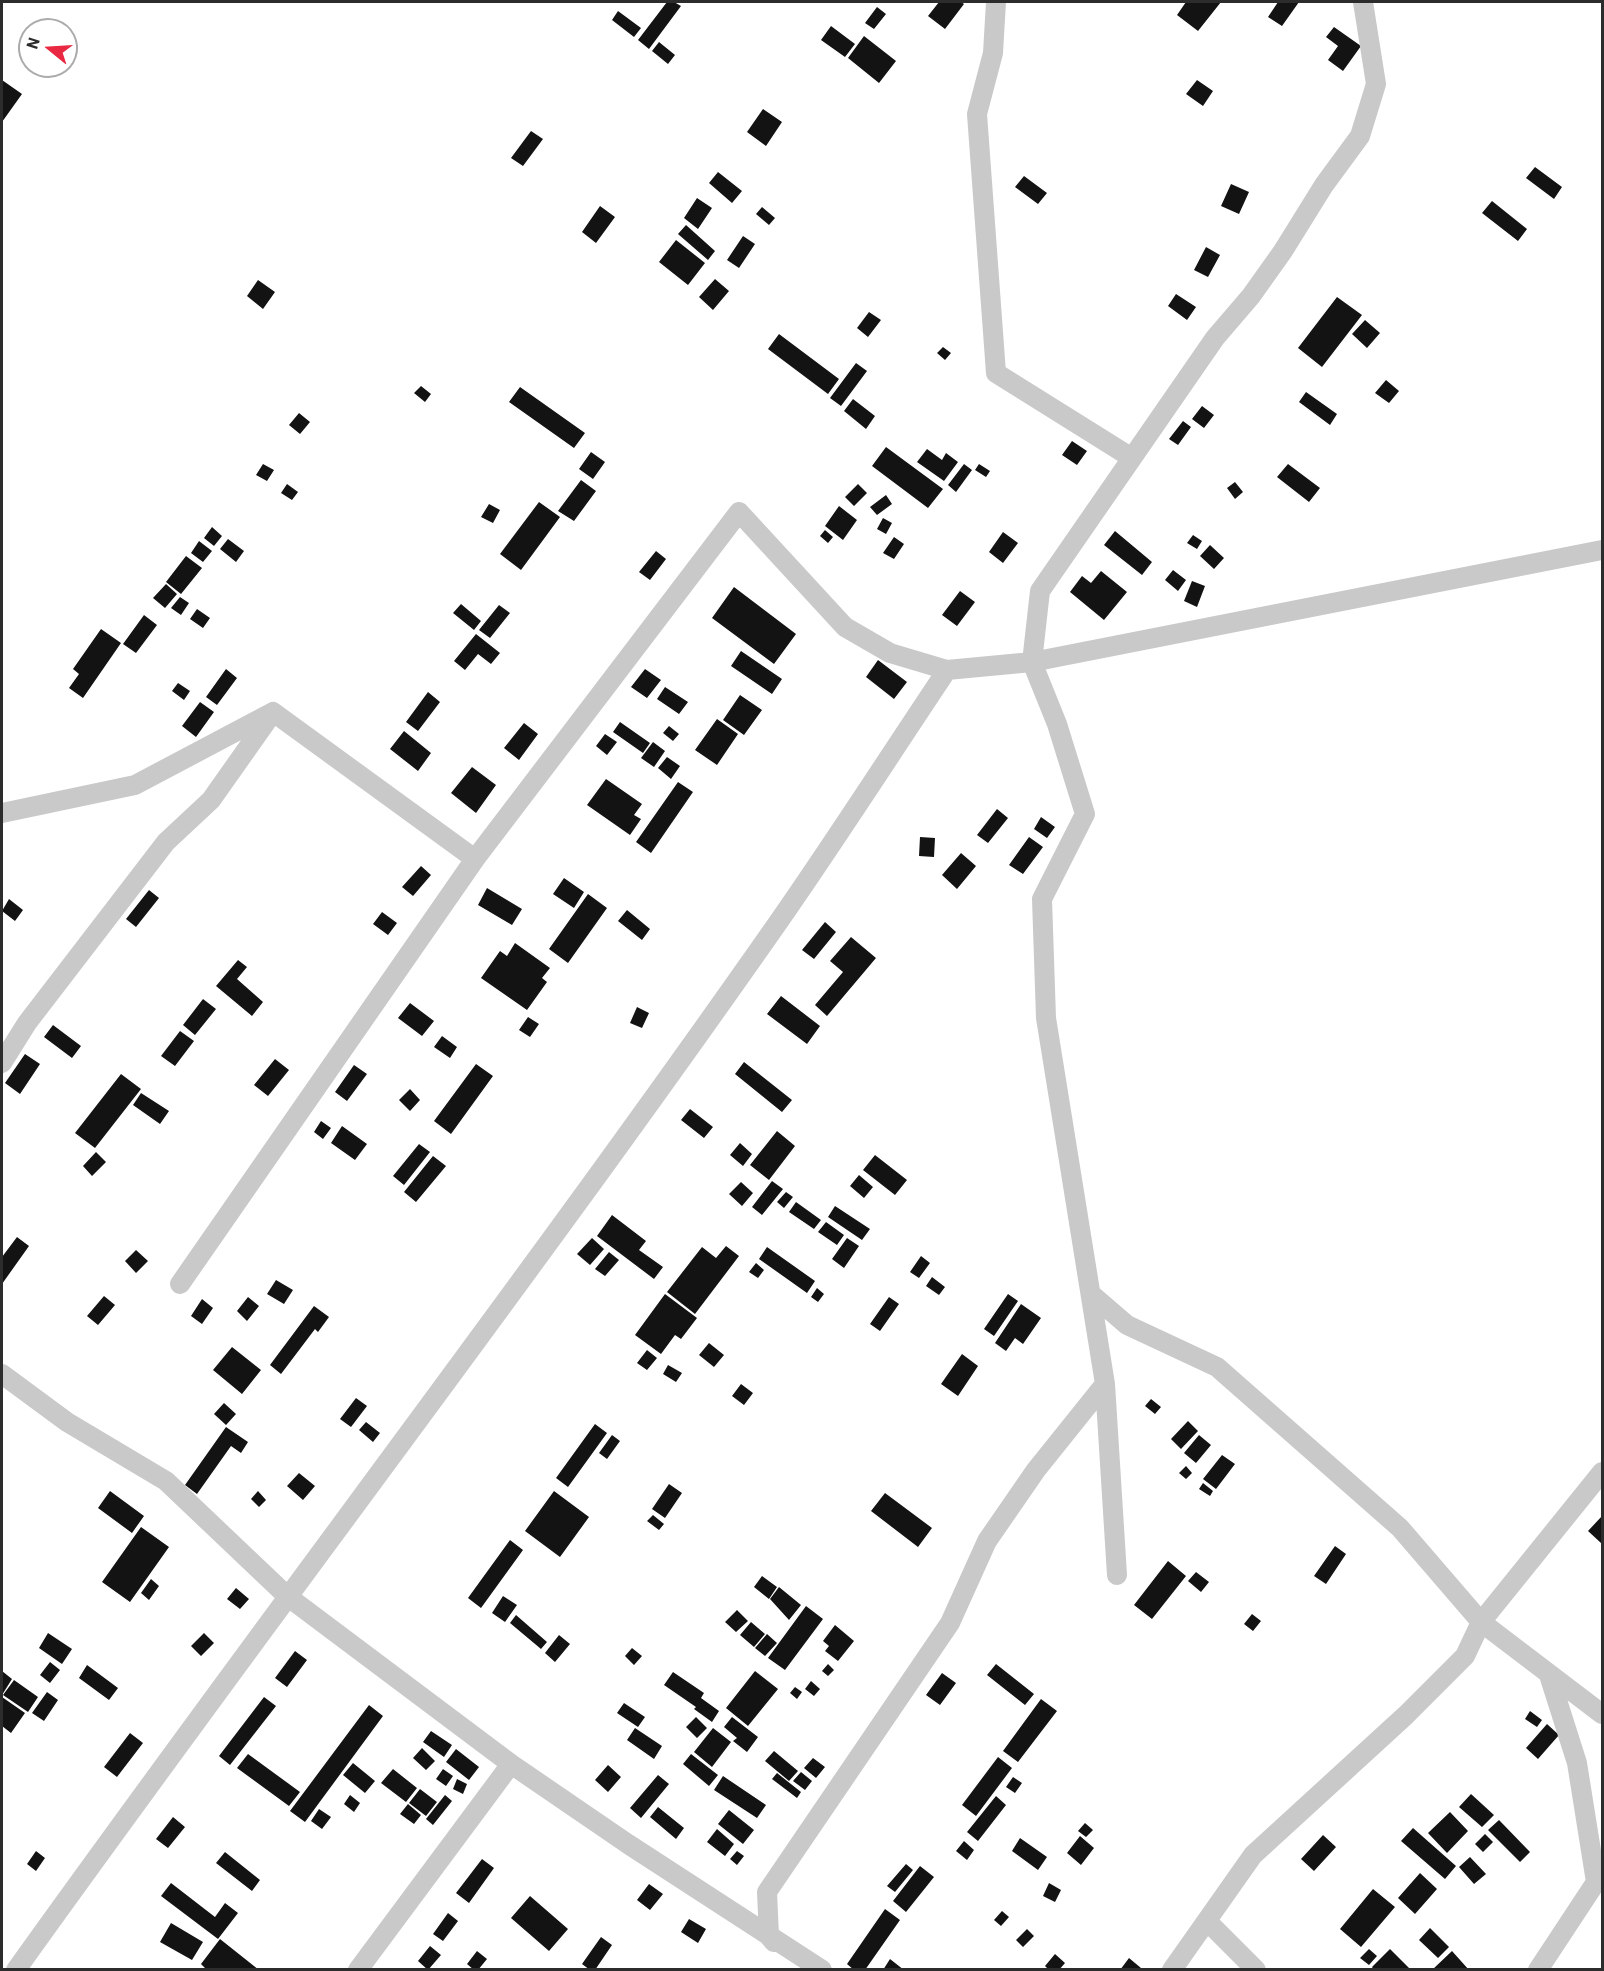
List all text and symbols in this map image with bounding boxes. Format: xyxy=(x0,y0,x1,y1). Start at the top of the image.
north arrow xyxy=(18,18,78,78)
text: N xyxy=(22,35,43,51)

